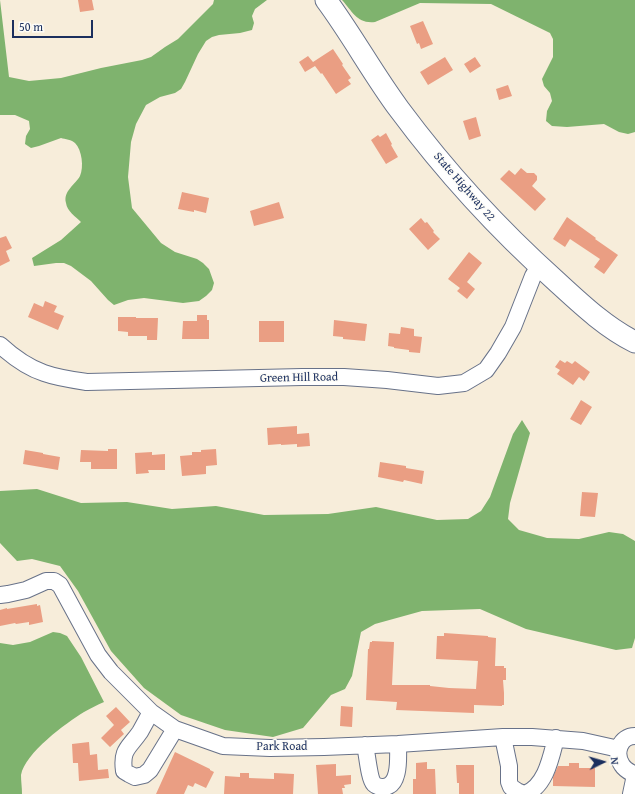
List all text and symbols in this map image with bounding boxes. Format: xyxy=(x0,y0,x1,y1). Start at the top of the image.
scale bar xyxy=(14,12,95,38)
text: 50 m xyxy=(19,18,43,35)
street label: State Highway 22 xyxy=(430,150,498,224)
street label: Green Hill Road xyxy=(260,370,338,386)
street label: Park Road xyxy=(257,740,307,754)
north arrow xyxy=(583,742,623,782)
text: N xyxy=(607,757,623,765)

